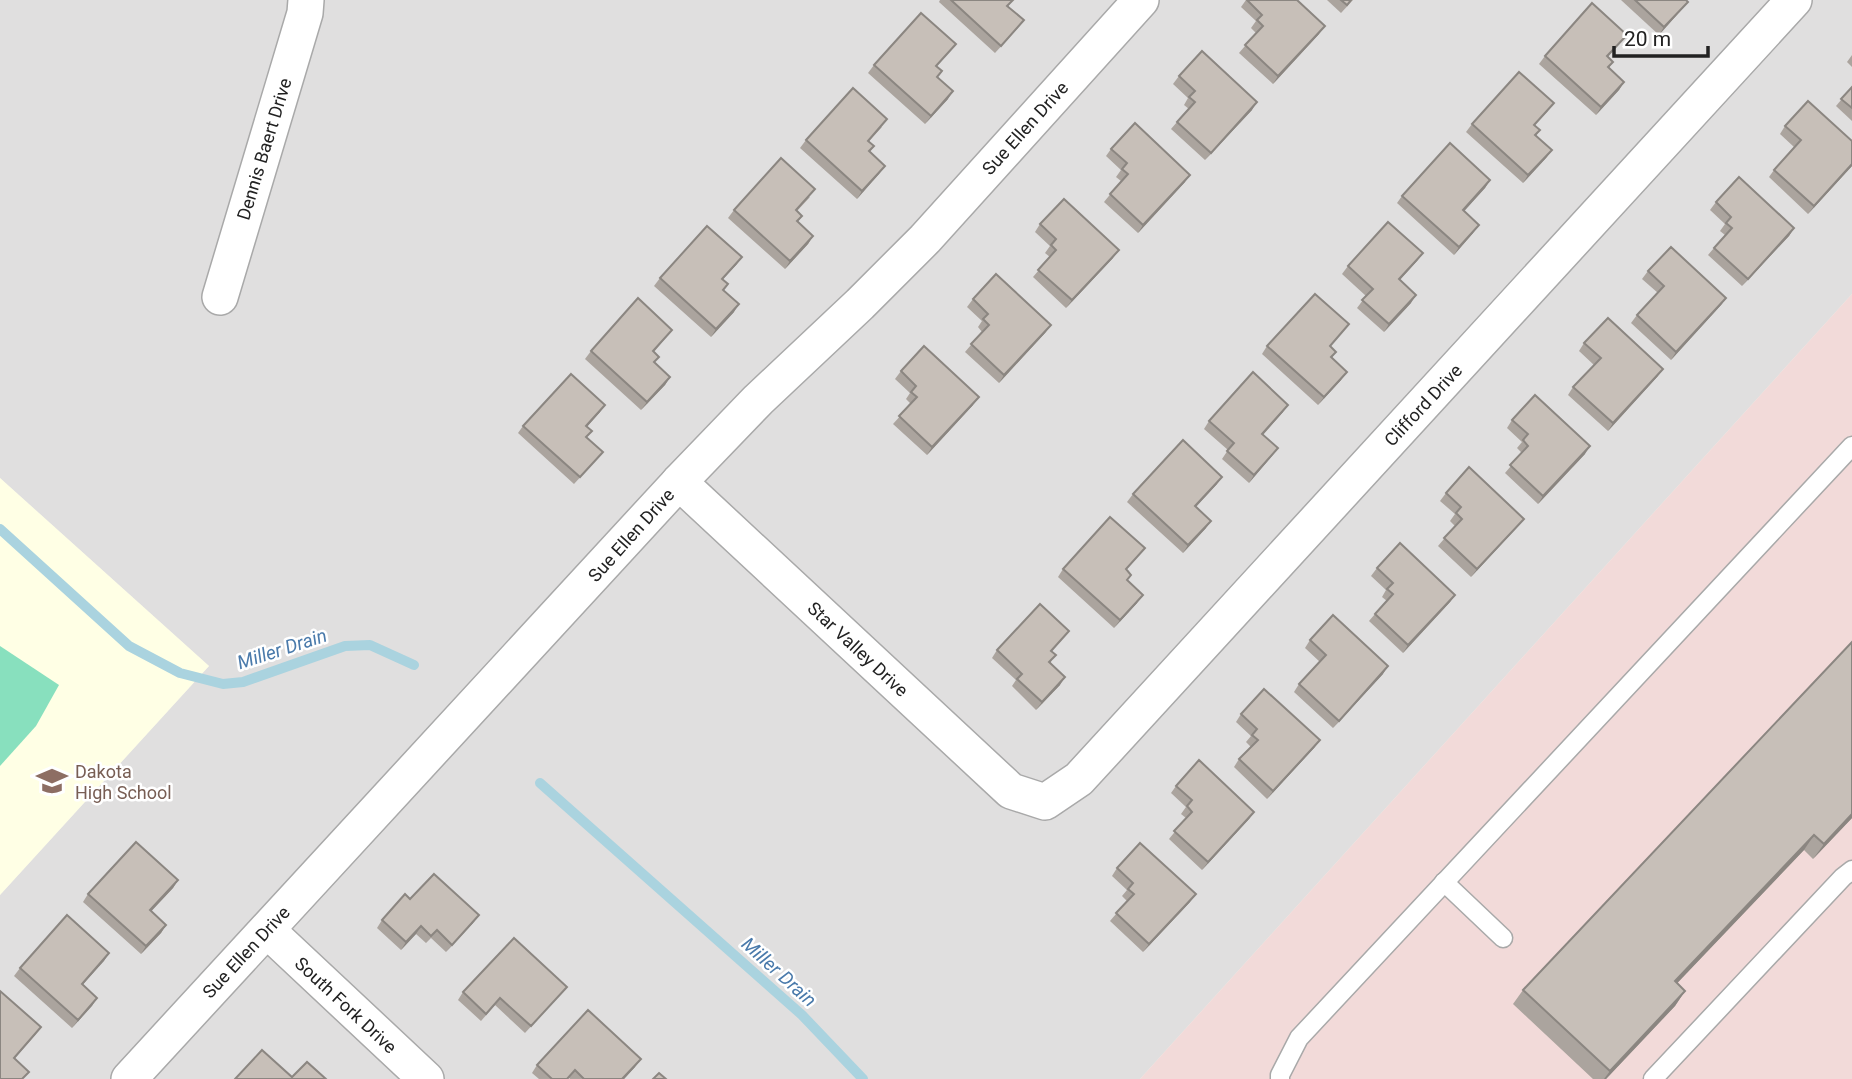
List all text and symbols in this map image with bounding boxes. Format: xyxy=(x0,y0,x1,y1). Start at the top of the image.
scale bar xyxy=(1614,14,1708,58)
text: 20 m xyxy=(1624,27,1671,51)
street label: Dennis Baert Drive xyxy=(232,76,296,222)
street label: Sue Ellen Drive xyxy=(978,77,1072,179)
street label: Clifford Drive xyxy=(1380,360,1466,450)
street label: Sue Ellen Drive xyxy=(584,484,678,586)
street label: Star Valley Drive xyxy=(804,597,912,701)
water label: Miller Drain xyxy=(234,624,330,674)
place label: Dakota High School xyxy=(75,761,172,803)
school or university icon: Dakota High School xyxy=(35,764,69,798)
street label: Sue Ellen Drive xyxy=(198,902,294,1002)
water label: Miller Drain xyxy=(737,932,821,1012)
street label: South Fork Drive xyxy=(291,953,401,1057)

